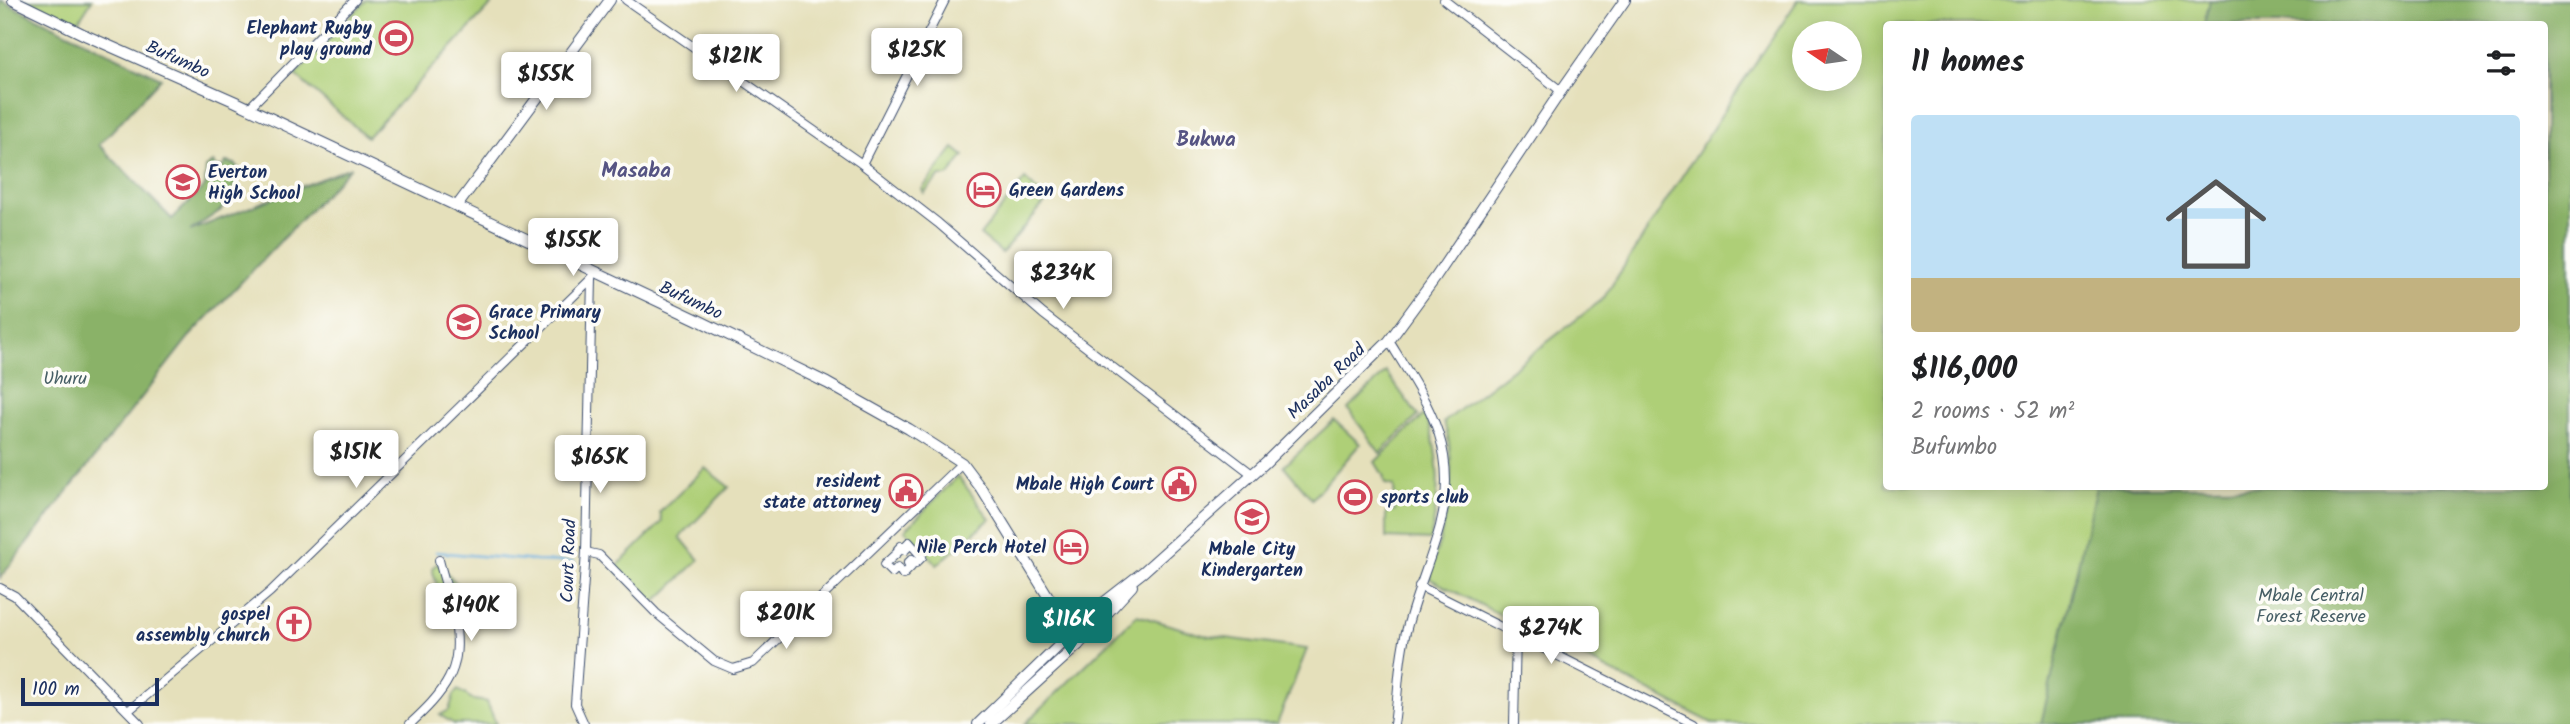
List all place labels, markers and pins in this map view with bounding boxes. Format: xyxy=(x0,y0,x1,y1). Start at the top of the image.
place label: Elephant Rugby play ground xyxy=(247,15,373,65)
sports icon: Elephant Rugby play ground xyxy=(377,19,415,57)
pin: $125K xyxy=(868,28,966,88)
pin: $121K xyxy=(687,34,785,94)
pin: $155K xyxy=(497,52,595,112)
place label: Everton High School xyxy=(208,159,300,209)
school or university icon: Everton High School xyxy=(164,163,202,201)
hotel icon: Green Gardens xyxy=(965,171,1003,209)
place label: Green Gardens xyxy=(1009,177,1125,206)
pin: $155K xyxy=(524,218,622,278)
pin: $234K xyxy=(1014,252,1112,311)
place label: Grace Primary School xyxy=(489,299,601,349)
school or university icon: Grace Primary School xyxy=(445,303,483,341)
pin: $151K xyxy=(307,430,405,490)
pin: $165K xyxy=(551,435,649,495)
public building icon: Mbale High Court xyxy=(1160,465,1198,503)
place label: resident state attorney xyxy=(763,468,882,518)
place label: Mbale High Court xyxy=(1016,471,1155,500)
public building icon: resident state attorney xyxy=(887,472,925,510)
sports icon: sports club xyxy=(1336,478,1374,516)
place label: sports club xyxy=(1380,484,1469,513)
school or university icon: Mbale City Kindergarten xyxy=(1233,498,1271,536)
hotel icon: Nile Perch Hotel xyxy=(1052,528,1090,566)
place label: Nile Perch Hotel xyxy=(917,534,1046,563)
place label: Mbale City Kindergarten xyxy=(1201,536,1303,586)
pin: $140K xyxy=(422,584,520,643)
pin: $201K xyxy=(737,592,835,651)
pin: $116K xyxy=(1020,598,1118,657)
place label: gospel assembly church xyxy=(136,601,270,651)
church icon: gospel assembly church xyxy=(275,605,313,643)
pin: $274K xyxy=(1502,606,1600,666)

